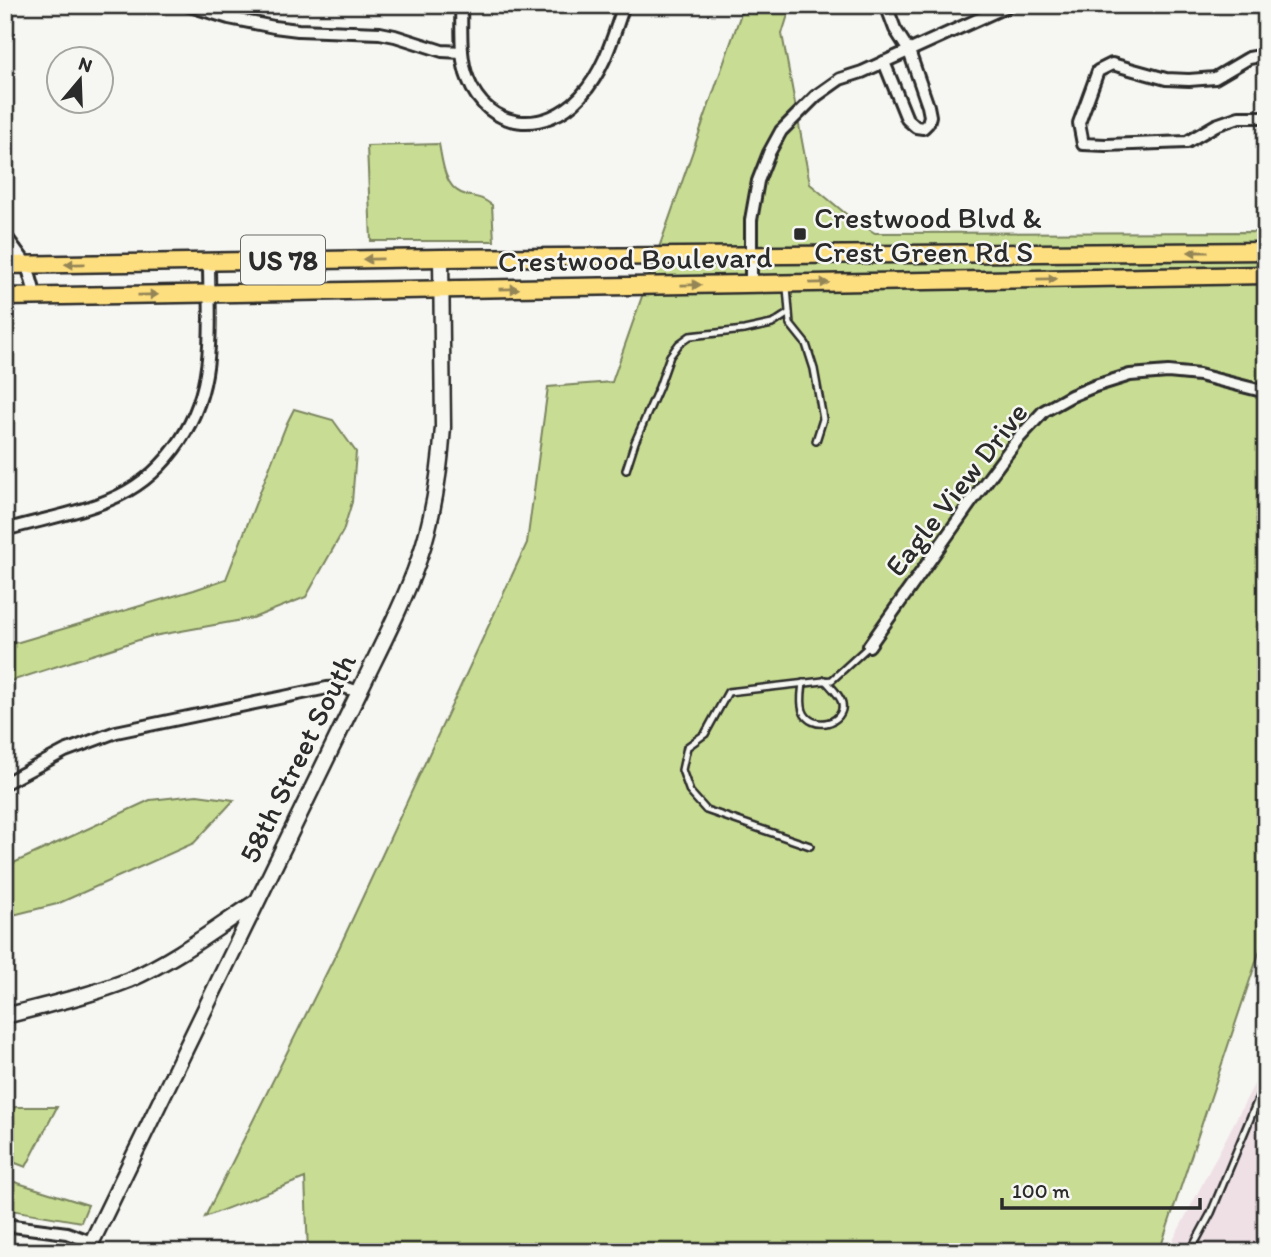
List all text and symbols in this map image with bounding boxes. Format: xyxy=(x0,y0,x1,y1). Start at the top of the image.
north arrow xyxy=(46,46,116,116)
text: N xyxy=(76,51,95,77)
place label: Crestwood Blvd & Crest Green Rd S xyxy=(814,199,1042,270)
marker: Crestwood Blvd & Crest Green Rd S xyxy=(792,226,808,242)
road number: US 78 xyxy=(241,236,325,284)
street label: Crestwood Boulevard xyxy=(497,238,773,280)
one-way arrow xyxy=(1186,246,1208,258)
one-way arrow xyxy=(362,253,384,265)
one-way arrow xyxy=(64,258,86,270)
one-way arrow xyxy=(1036,273,1058,285)
one-way arrow xyxy=(808,277,830,289)
one-way arrow xyxy=(681,280,703,291)
one-way arrow xyxy=(498,283,520,295)
one-way arrow xyxy=(137,289,159,301)
street label: Eagle View Drive xyxy=(877,395,1035,583)
street label: 58th Street South xyxy=(230,647,364,869)
scale bar xyxy=(1002,1166,1199,1210)
text: 100 m xyxy=(1012,1178,1070,1203)

